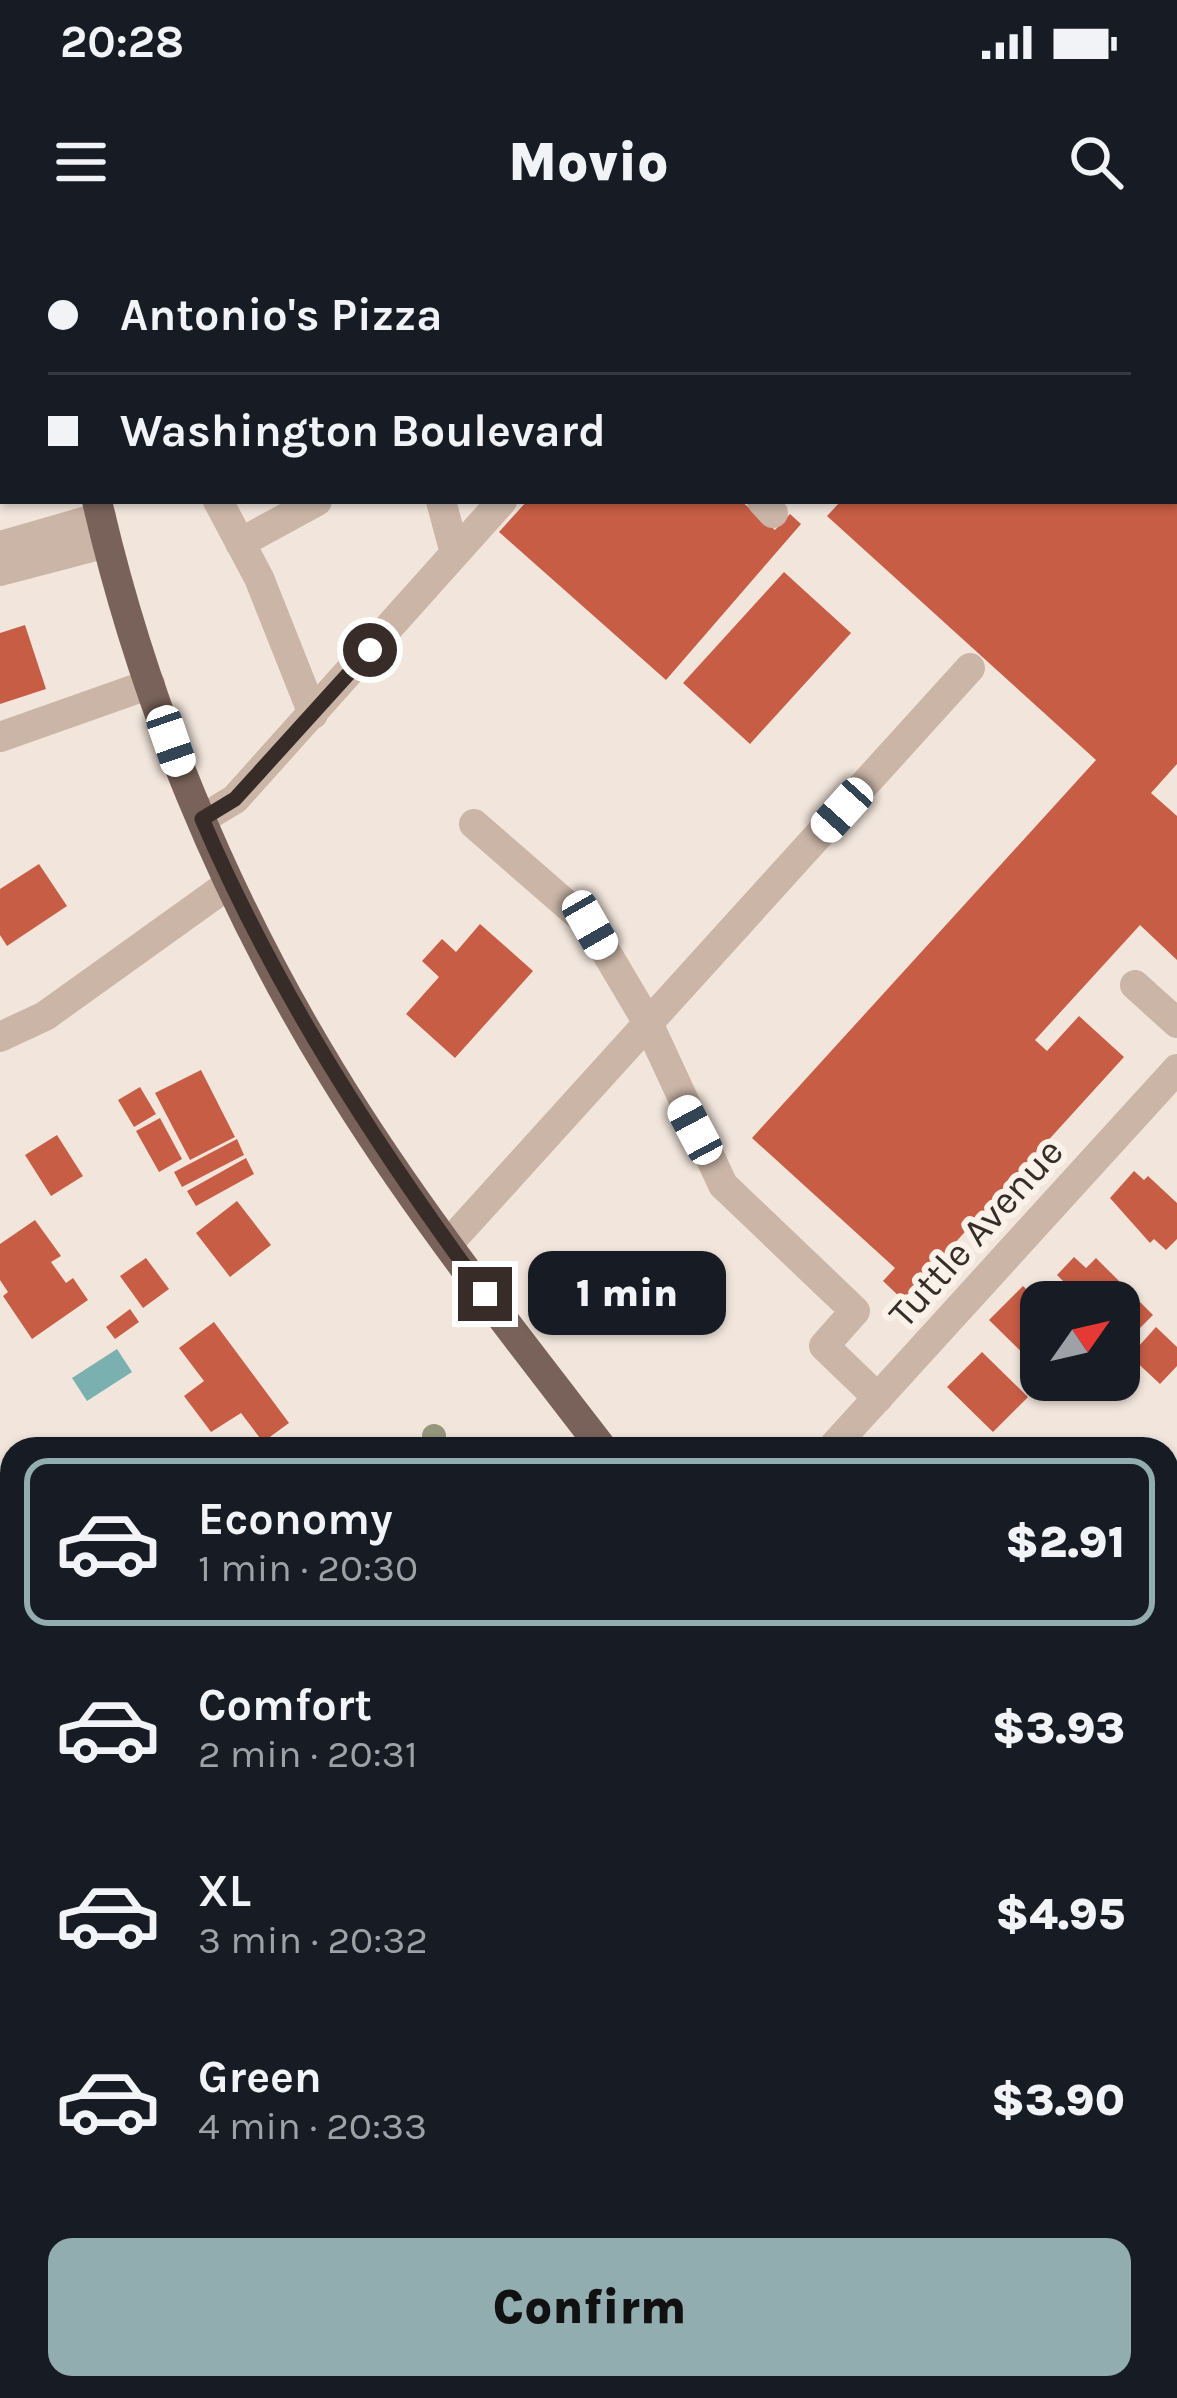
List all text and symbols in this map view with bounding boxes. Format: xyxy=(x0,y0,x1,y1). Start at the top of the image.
text: 20:28 xyxy=(60,16,184,68)
icon: menu xyxy=(48,129,114,195)
icon: search xyxy=(1063,129,1129,195)
text: Movio xyxy=(508,130,669,194)
text: Antonio's Pizza xyxy=(120,289,443,341)
text: Washington Boulevard xyxy=(120,405,606,457)
route start xyxy=(343,623,397,677)
car xyxy=(142,701,200,781)
car xyxy=(805,771,879,849)
car xyxy=(556,885,624,965)
car xyxy=(662,1090,728,1170)
street label: Tuttle Avenue xyxy=(879,1129,1073,1337)
callout: 1 min xyxy=(527,1252,725,1336)
route end xyxy=(458,1267,512,1321)
text: 1 min xyxy=(576,1270,678,1316)
north arrow xyxy=(1020,1281,1140,1401)
map controls xyxy=(1020,1281,1140,1401)
icon: car xyxy=(54,1488,162,1596)
text: Economy xyxy=(198,1493,393,1545)
text: $2.91 xyxy=(1005,1516,1125,1568)
text: 1 min · 20:30 xyxy=(198,1545,418,1591)
icon: car xyxy=(54,1674,162,1782)
text: Comfort xyxy=(198,1679,372,1731)
text: $3.93 xyxy=(992,1702,1125,1754)
text: 2 min · 20:31 xyxy=(198,1731,418,1777)
icon: car xyxy=(54,1860,162,1968)
text: XL xyxy=(198,1865,251,1917)
text: $4.95 xyxy=(995,1888,1125,1940)
text: 3 min · 20:32 xyxy=(198,1917,428,1963)
icon: car xyxy=(54,2046,162,2154)
text: Green xyxy=(198,2051,322,2103)
text: $3.90 xyxy=(991,2074,1125,2126)
text: 4 min · 20:33 xyxy=(198,2103,427,2149)
button: Confirm xyxy=(48,2238,1131,2376)

